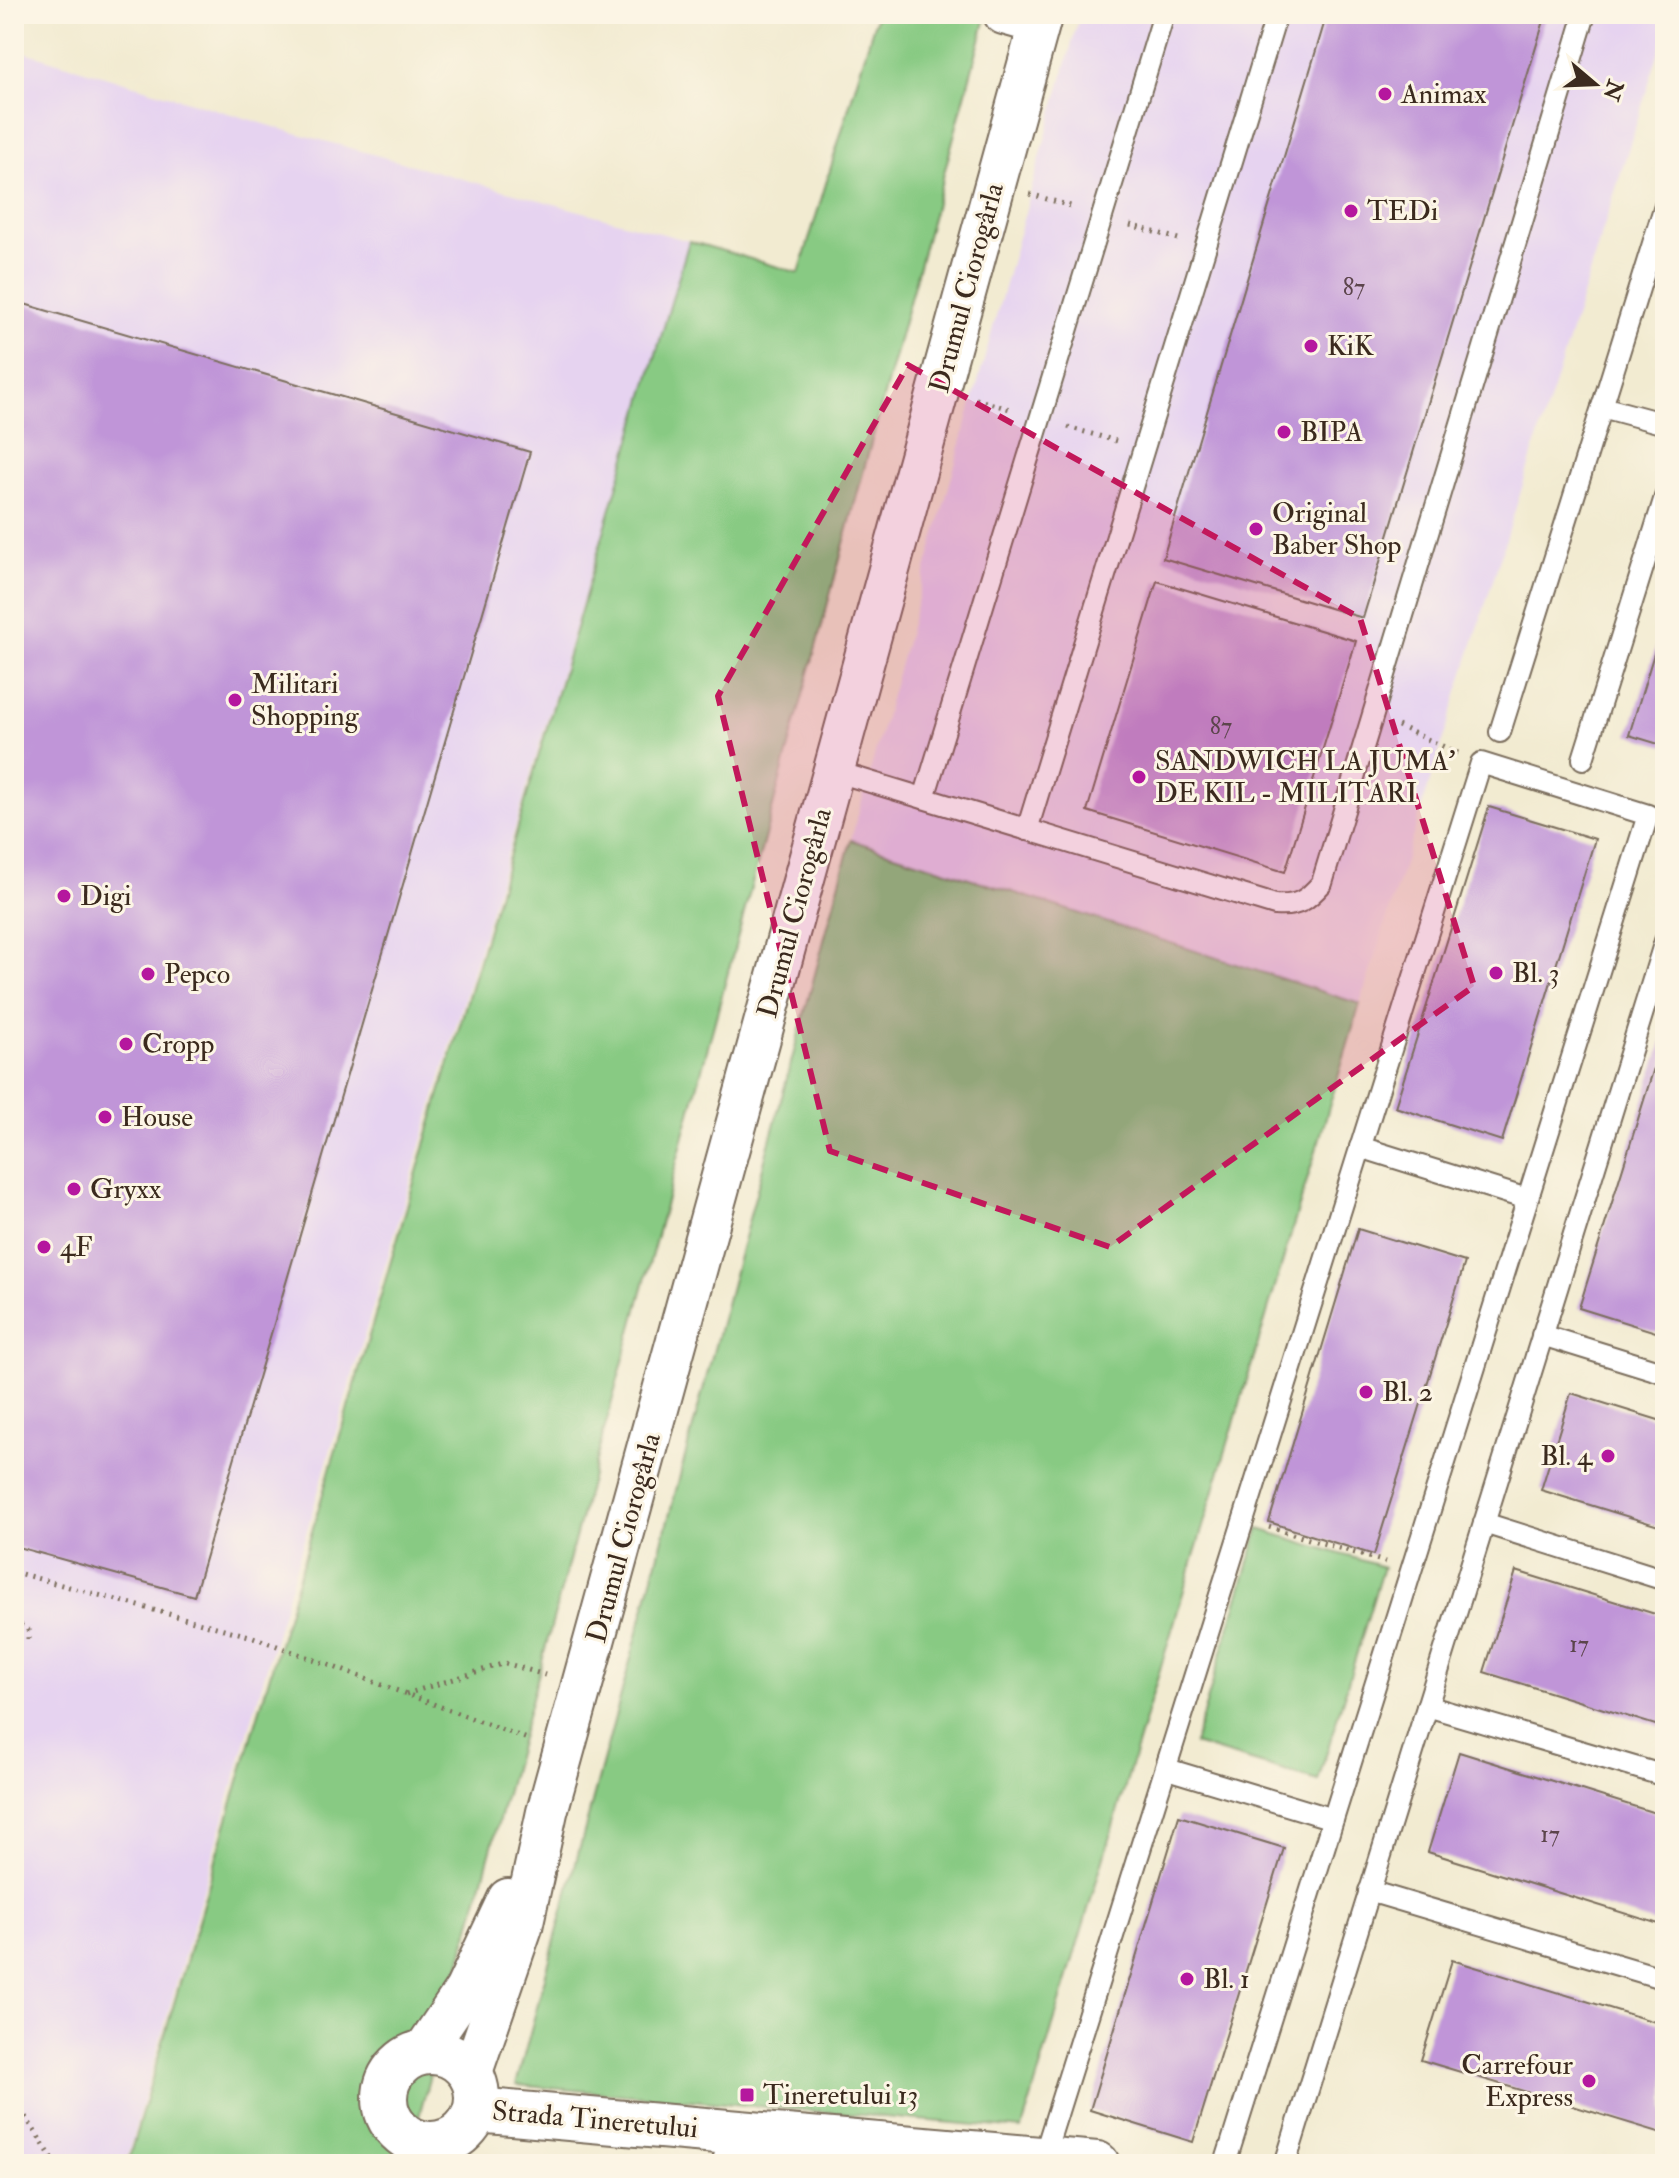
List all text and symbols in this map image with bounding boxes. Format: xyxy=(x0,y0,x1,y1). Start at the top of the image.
north arrow xyxy=(1555,44,1635,124)
text: N xyxy=(1596,75,1630,104)
place label: Animax xyxy=(1400,77,1487,112)
marker: Animax xyxy=(1376,85,1394,103)
street label: Drumul Ciorogârla xyxy=(922,179,1012,397)
place label: TEDi xyxy=(1367,194,1438,229)
marker: TEDi xyxy=(1342,202,1360,220)
house number: 87 xyxy=(1343,272,1365,303)
place label: KiK xyxy=(1327,329,1374,364)
marker: KiK xyxy=(1302,337,1320,355)
place label: BIPA xyxy=(1300,415,1363,450)
marker: BIPA xyxy=(1275,423,1293,441)
place label: Original Baber Shop xyxy=(1272,496,1402,563)
marker: Original Baber Shop xyxy=(1247,520,1265,538)
place label: Militari Shopping xyxy=(251,667,360,734)
marker: Militari Shopping xyxy=(226,691,244,709)
house number: 87 xyxy=(1210,711,1232,742)
place label: SANDWICH LA JUMA' DE KIL - MILITARI xyxy=(1155,744,1455,811)
marker: SANDWICH LA JUMA' DE KIL - MILITARI xyxy=(1130,768,1148,786)
street label: Drumul Ciorogârla xyxy=(750,804,840,1022)
place label: Digi xyxy=(80,879,132,914)
marker: Digi xyxy=(55,887,73,905)
place label: Bl. 3 xyxy=(1512,956,1559,991)
place label: Pepco xyxy=(164,957,230,992)
marker: Bl. 3 xyxy=(1487,964,1505,982)
marker: Pepco xyxy=(139,965,157,983)
place label: Cropp xyxy=(142,1027,214,1062)
marker: Cropp xyxy=(117,1035,135,1053)
place label: House xyxy=(121,1100,193,1135)
marker: House xyxy=(96,1108,114,1126)
place label: Gryxx xyxy=(90,1172,162,1207)
marker: Gryxx xyxy=(65,1180,83,1198)
place label: 4F xyxy=(60,1230,93,1265)
marker: 4F xyxy=(35,1238,53,1256)
place label: Bl. 2 xyxy=(1382,1375,1433,1410)
marker: Bl. 2 xyxy=(1357,1383,1375,1401)
street label: Drumul Ciorogârla xyxy=(579,1429,669,1647)
place label: Bl. 4 xyxy=(1540,1439,1594,1474)
marker: Bl. 4 xyxy=(1599,1447,1617,1465)
house number: 17 xyxy=(1569,1629,1589,1660)
house number: 17 xyxy=(1540,1819,1560,1850)
place label: Bl. 1 xyxy=(1203,1962,1250,1997)
marker: Bl. 1 xyxy=(1178,1970,1196,1988)
place label: Carrefour Express xyxy=(1461,2048,1574,2115)
marker: Carrefour Express xyxy=(1580,2072,1598,2090)
place label: Tineretului 13 xyxy=(763,2078,918,2113)
marker: Tineretului 13 xyxy=(738,2086,756,2104)
street label: Strada Tineretului xyxy=(491,2094,699,2146)

